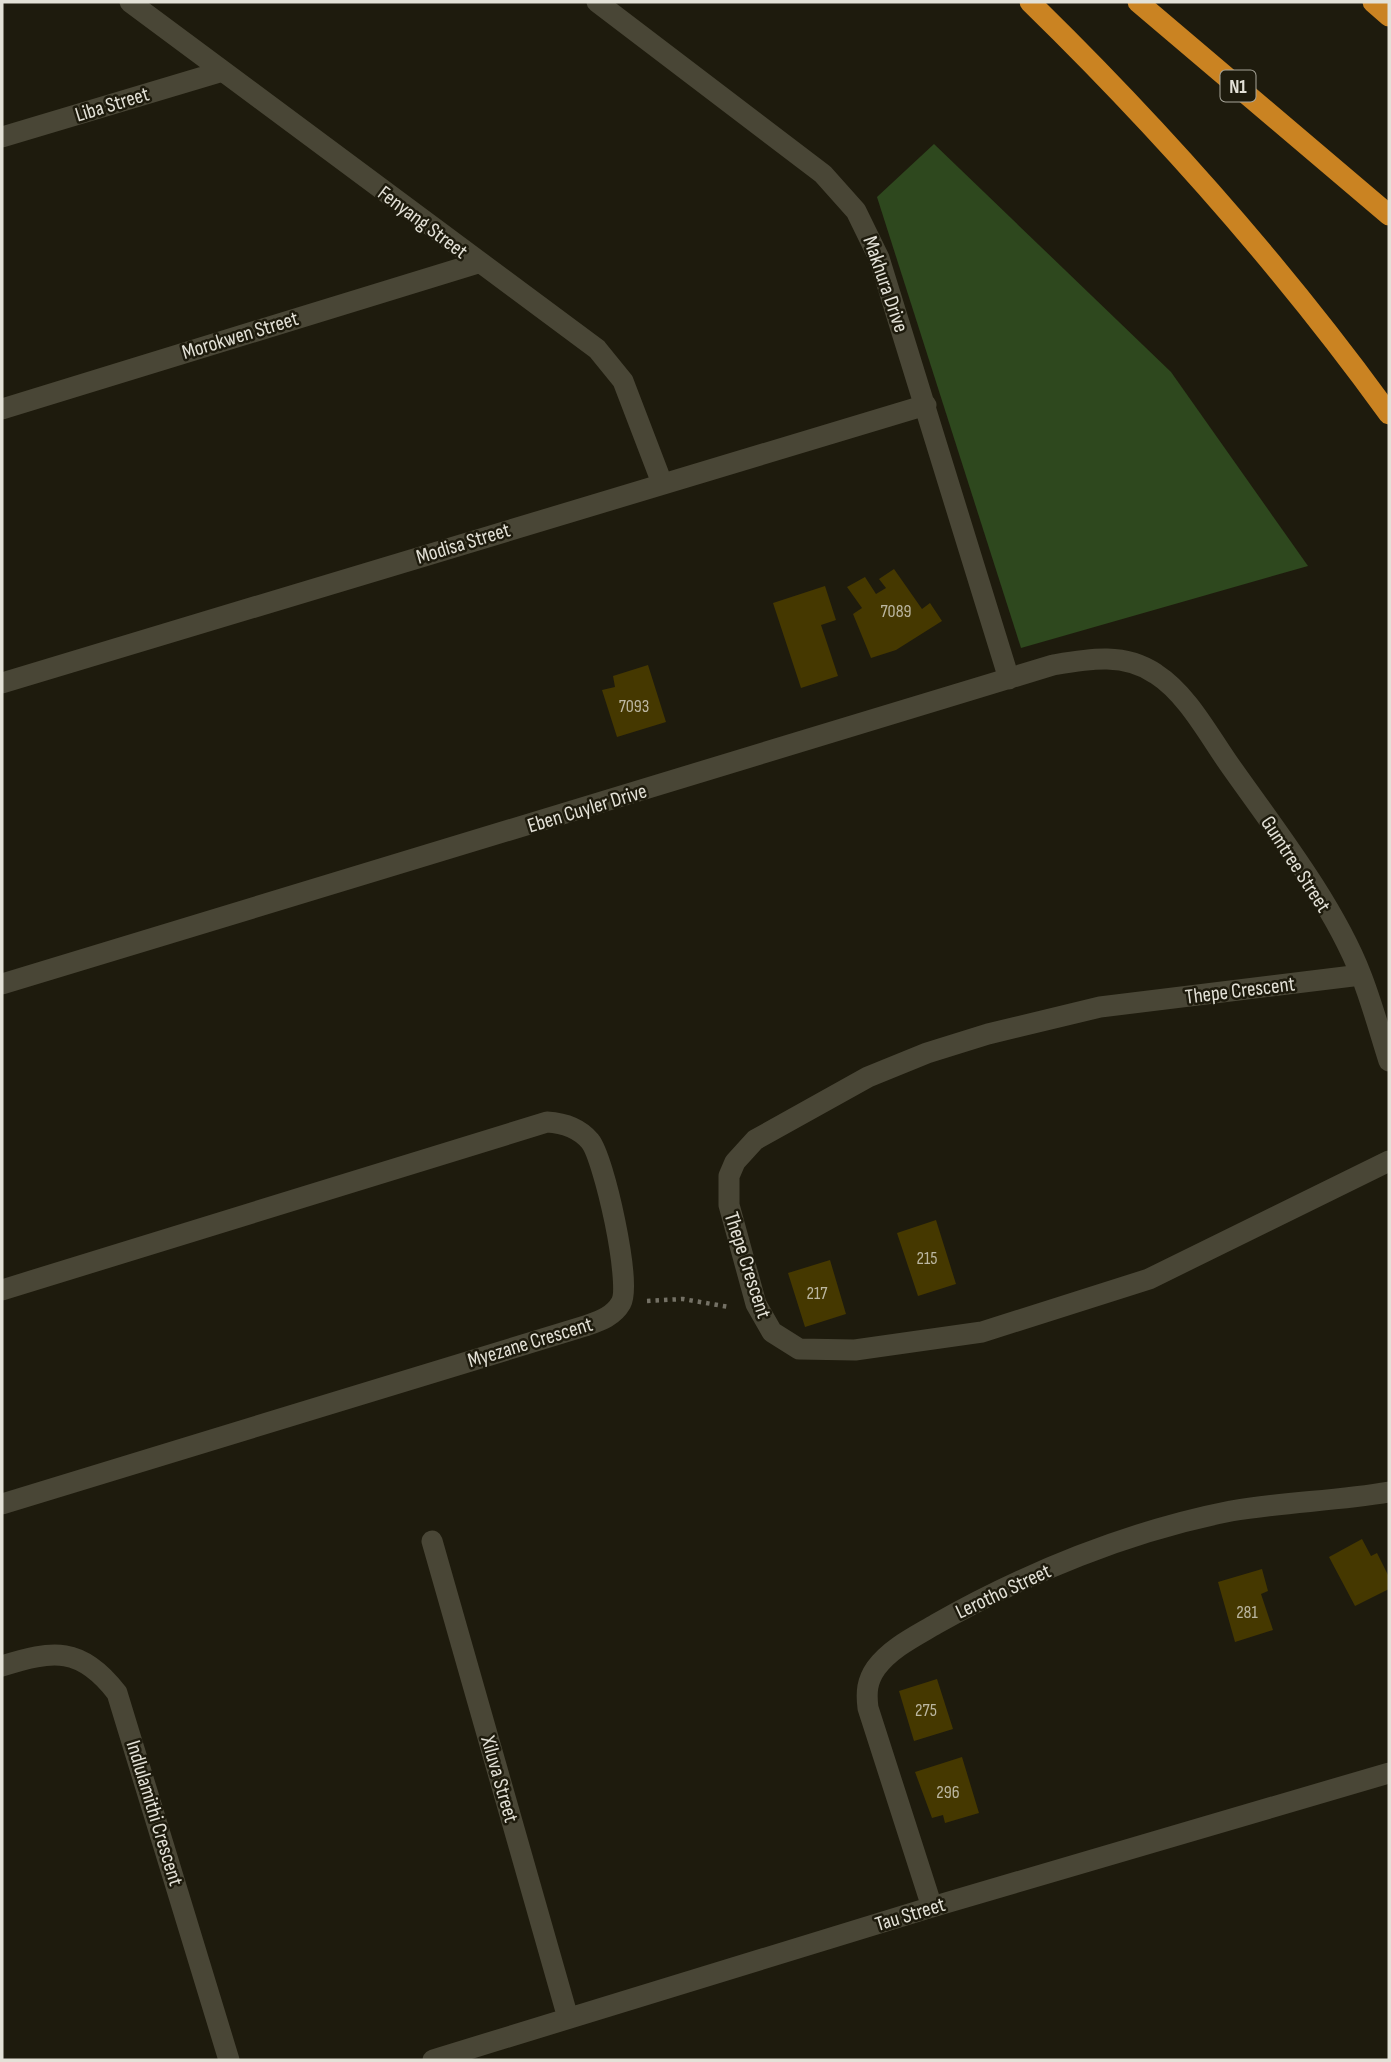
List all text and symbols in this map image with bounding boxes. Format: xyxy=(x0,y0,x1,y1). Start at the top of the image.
road number: N1 xyxy=(1220,71,1256,102)
street label: Liba Street xyxy=(72,81,152,128)
street label: Fenyang Street xyxy=(373,181,473,264)
street label: Makhura Drive xyxy=(857,233,914,336)
street label: Morokwen Street xyxy=(179,306,301,365)
street label: Modisa Street xyxy=(413,517,513,570)
house number: 7089 xyxy=(880,601,912,622)
house number: 7093 xyxy=(619,696,649,717)
street label: Eben Cuyler Drive xyxy=(524,778,650,838)
street label: Gumtree Street xyxy=(1255,812,1336,917)
street label: Thepe Crescent xyxy=(1184,971,1296,1010)
street label: Thepe Crescent xyxy=(719,1209,776,1321)
house number: 215 xyxy=(917,1248,938,1269)
house number: 217 xyxy=(807,1283,828,1304)
street label: Myezane Crescent xyxy=(465,1312,596,1373)
street label: Lerotho Street xyxy=(952,1559,1055,1624)
house number: 281 xyxy=(1236,1602,1258,1623)
house number: 275 xyxy=(915,1700,937,1721)
street label: Xiluva Street xyxy=(475,1732,524,1825)
street label: Indlulamithi Crescent xyxy=(121,1737,189,1889)
house number: 296 xyxy=(936,1782,960,1803)
street label: Tau Street xyxy=(872,1892,948,1937)

